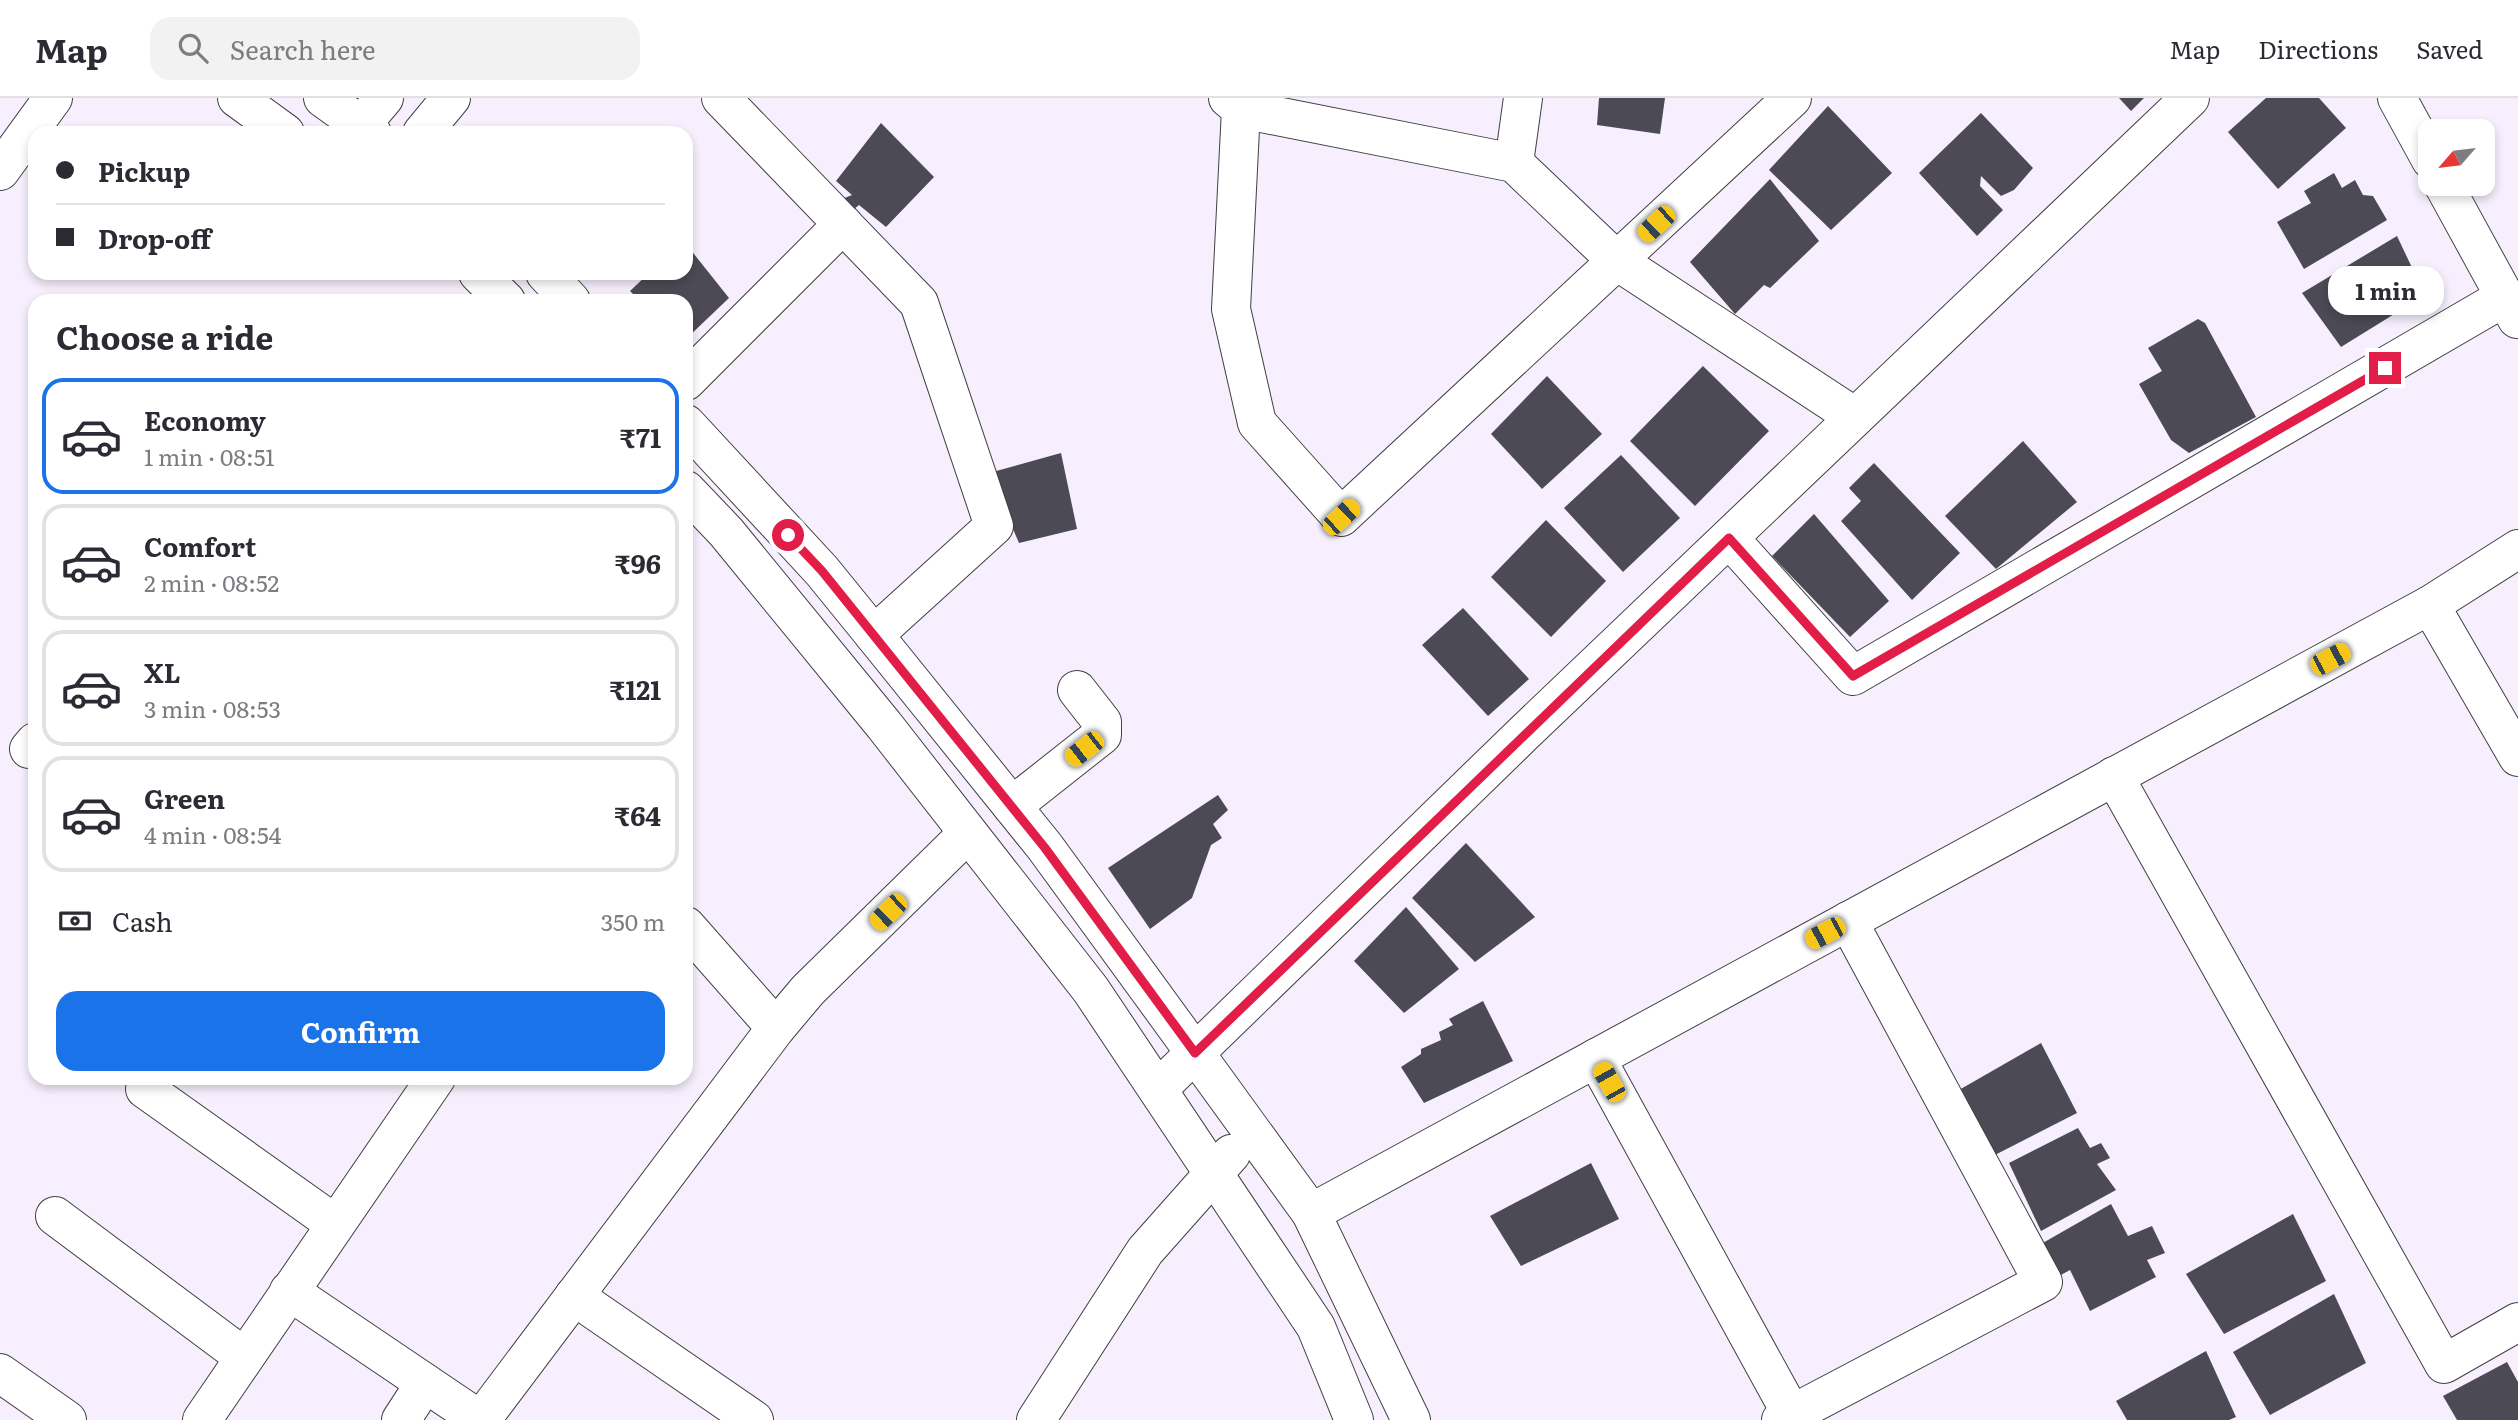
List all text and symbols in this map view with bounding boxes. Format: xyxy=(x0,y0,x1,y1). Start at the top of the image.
search box xyxy=(150,17,640,80)
text: Map xyxy=(35,24,108,73)
icon: search xyxy=(174,29,212,67)
text: Search here xyxy=(230,29,376,68)
text: Map xyxy=(2169,31,2220,66)
text: Directions xyxy=(2258,31,2378,66)
text: Saved xyxy=(2416,31,2483,66)
north arrow xyxy=(2418,119,2496,196)
map controls xyxy=(2418,119,2495,196)
text: Pickup xyxy=(98,151,190,190)
car xyxy=(1634,202,1679,246)
text: Drop-off xyxy=(98,218,211,257)
callout: 1 min xyxy=(2327,266,2443,316)
text: 1 min xyxy=(2355,273,2417,307)
text: Choose a ride xyxy=(56,312,273,360)
route end xyxy=(2369,352,2401,384)
text: Economy xyxy=(144,400,266,439)
icon: car xyxy=(60,405,123,468)
text: ₹71 xyxy=(620,417,661,456)
text: 1 min · 08:51 xyxy=(144,439,275,473)
car xyxy=(1319,495,1364,539)
route start xyxy=(772,519,804,551)
text: Comfort xyxy=(144,526,256,565)
icon: car xyxy=(60,531,123,594)
text: ₹96 xyxy=(615,543,661,582)
text: 2 min · 08:52 xyxy=(144,565,279,599)
car xyxy=(2307,640,2354,678)
text: XL xyxy=(144,652,181,691)
icon: car xyxy=(60,657,123,720)
text: ₹121 xyxy=(610,669,661,708)
text: 3 min · 08:53 xyxy=(144,691,281,725)
car xyxy=(1061,728,1108,770)
text: Green xyxy=(144,778,225,817)
icon: car xyxy=(60,783,123,846)
text: ₹64 xyxy=(614,795,661,834)
text: 4 min · 08:54 xyxy=(144,817,281,851)
car xyxy=(866,890,911,934)
text: Cash xyxy=(112,901,173,940)
icon: cash xyxy=(56,902,94,940)
text: 350 m xyxy=(601,904,665,938)
car xyxy=(1802,914,1849,952)
button: Confirm xyxy=(56,991,665,1071)
car xyxy=(1590,1059,1629,1105)

